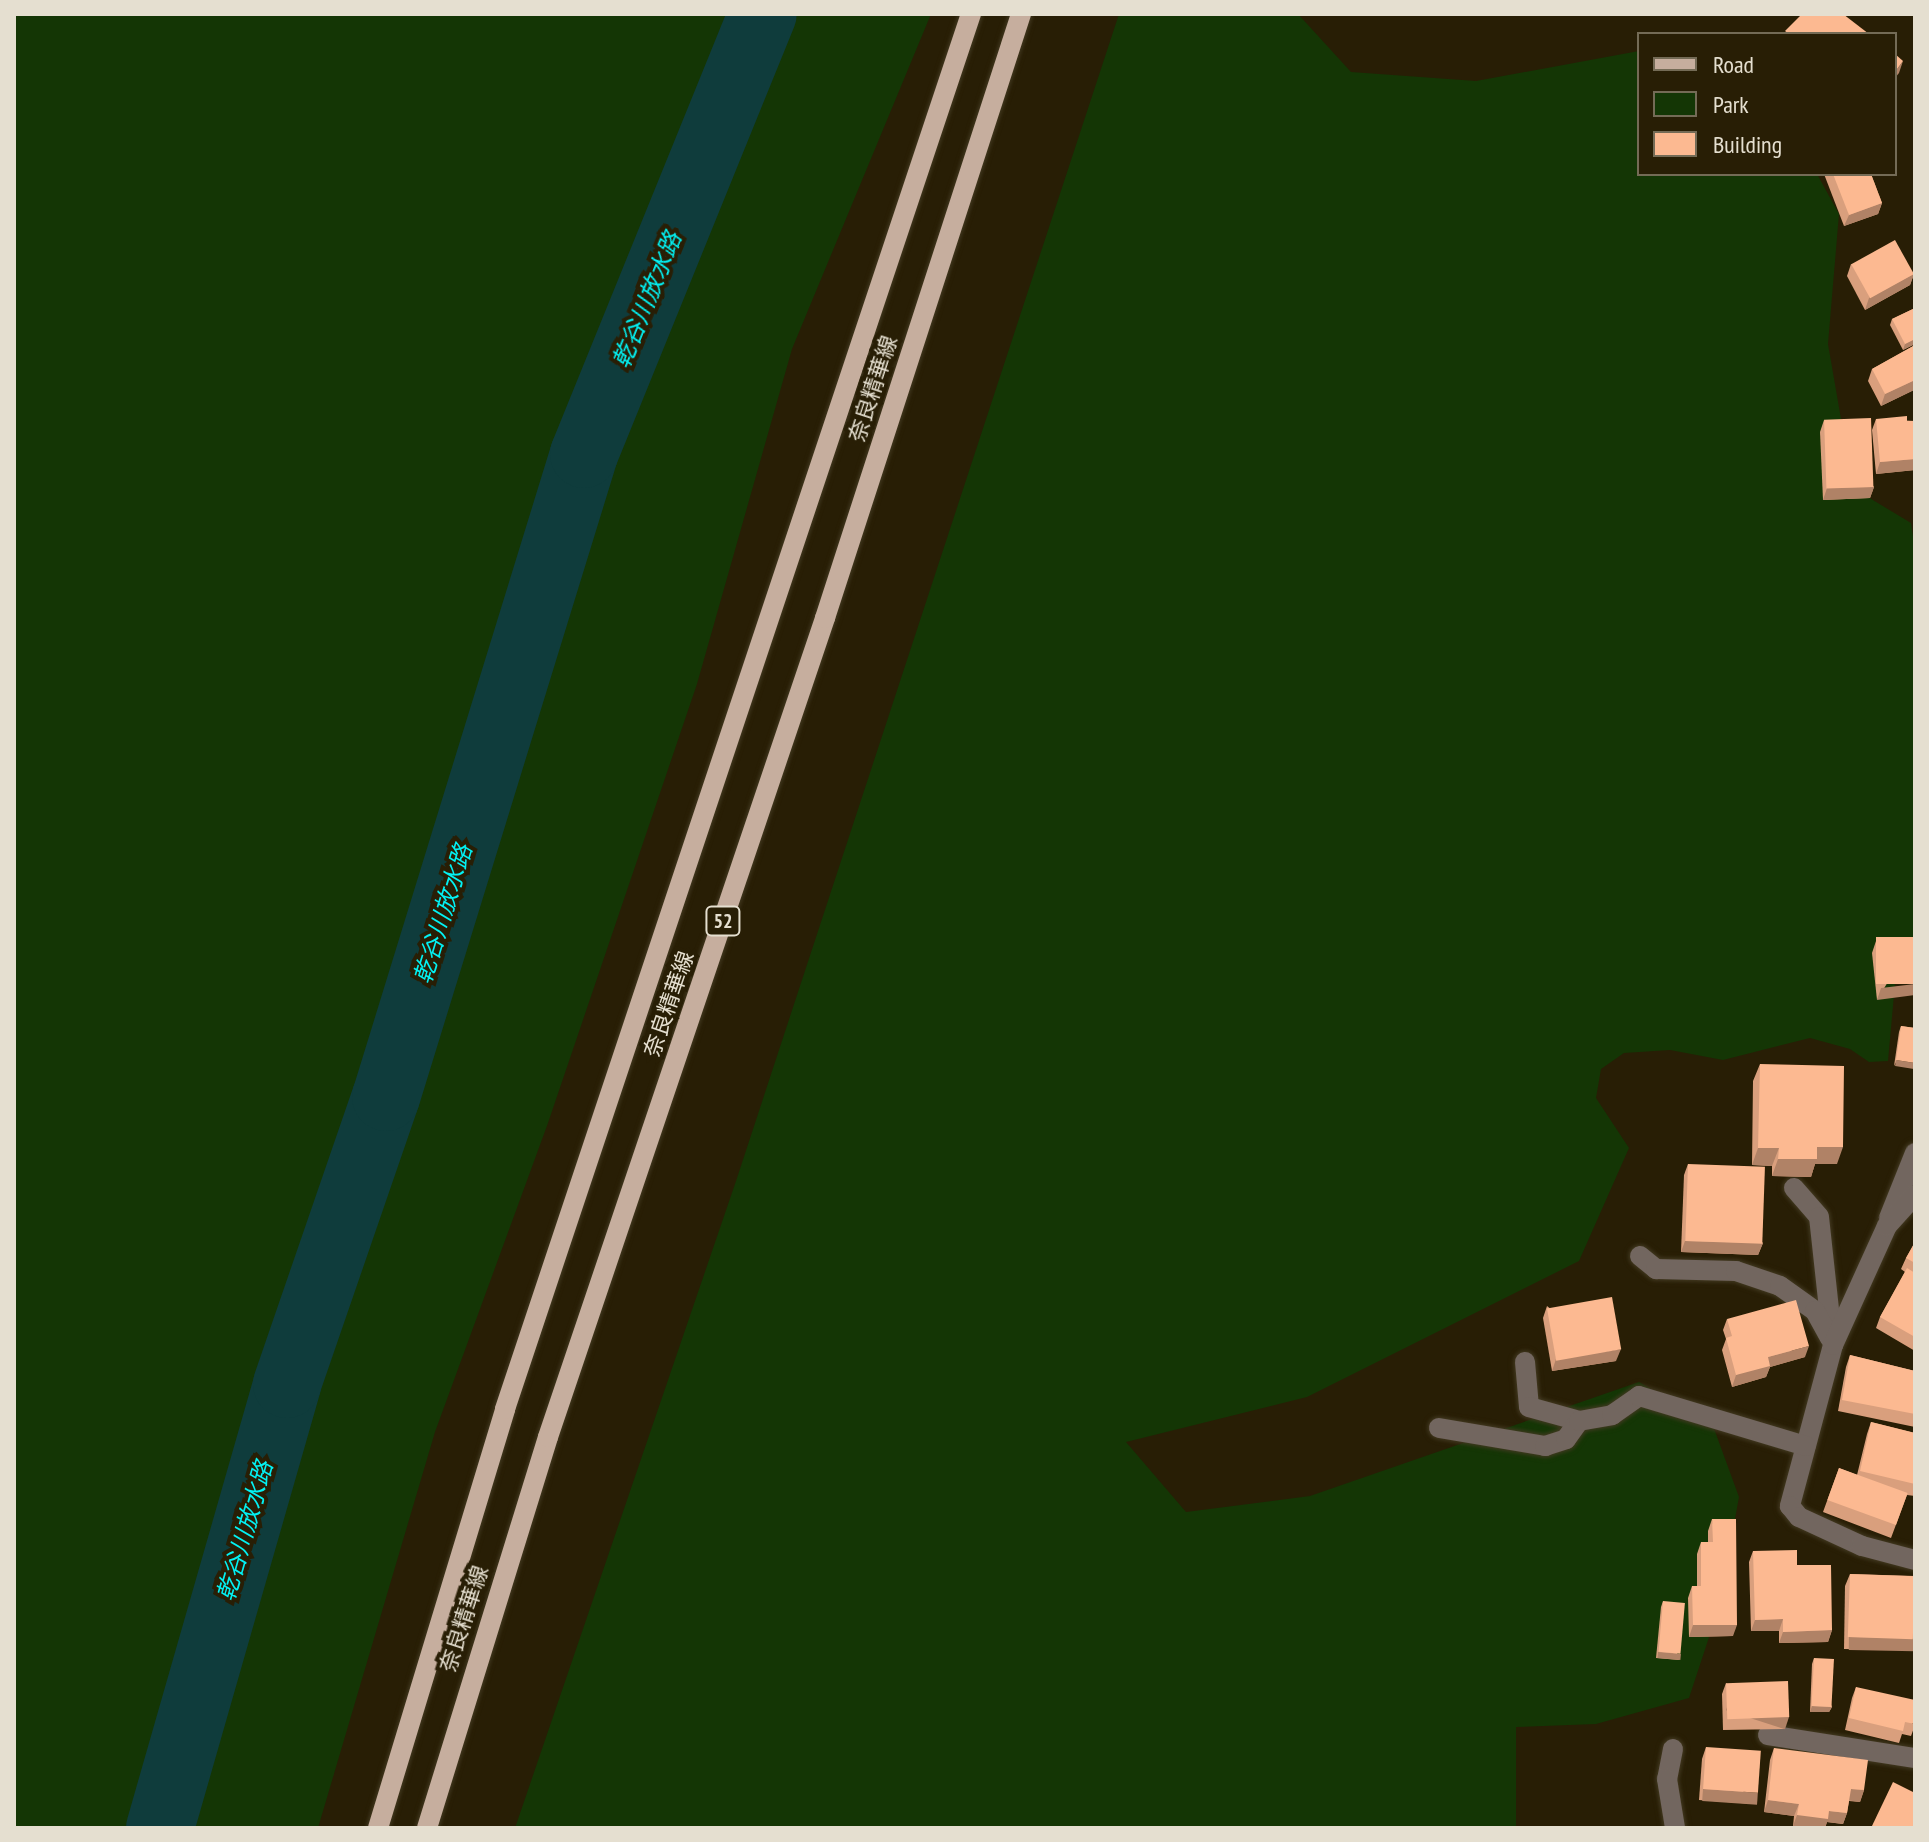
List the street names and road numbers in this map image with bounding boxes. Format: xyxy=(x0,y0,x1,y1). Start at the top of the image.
street label: 奈良精華線 xyxy=(843,333,903,445)
road number: 52 xyxy=(705,905,741,937)
street label: 奈良精華線 xyxy=(639,948,699,1060)
street label: 奈良精華線 xyxy=(434,1563,494,1675)

